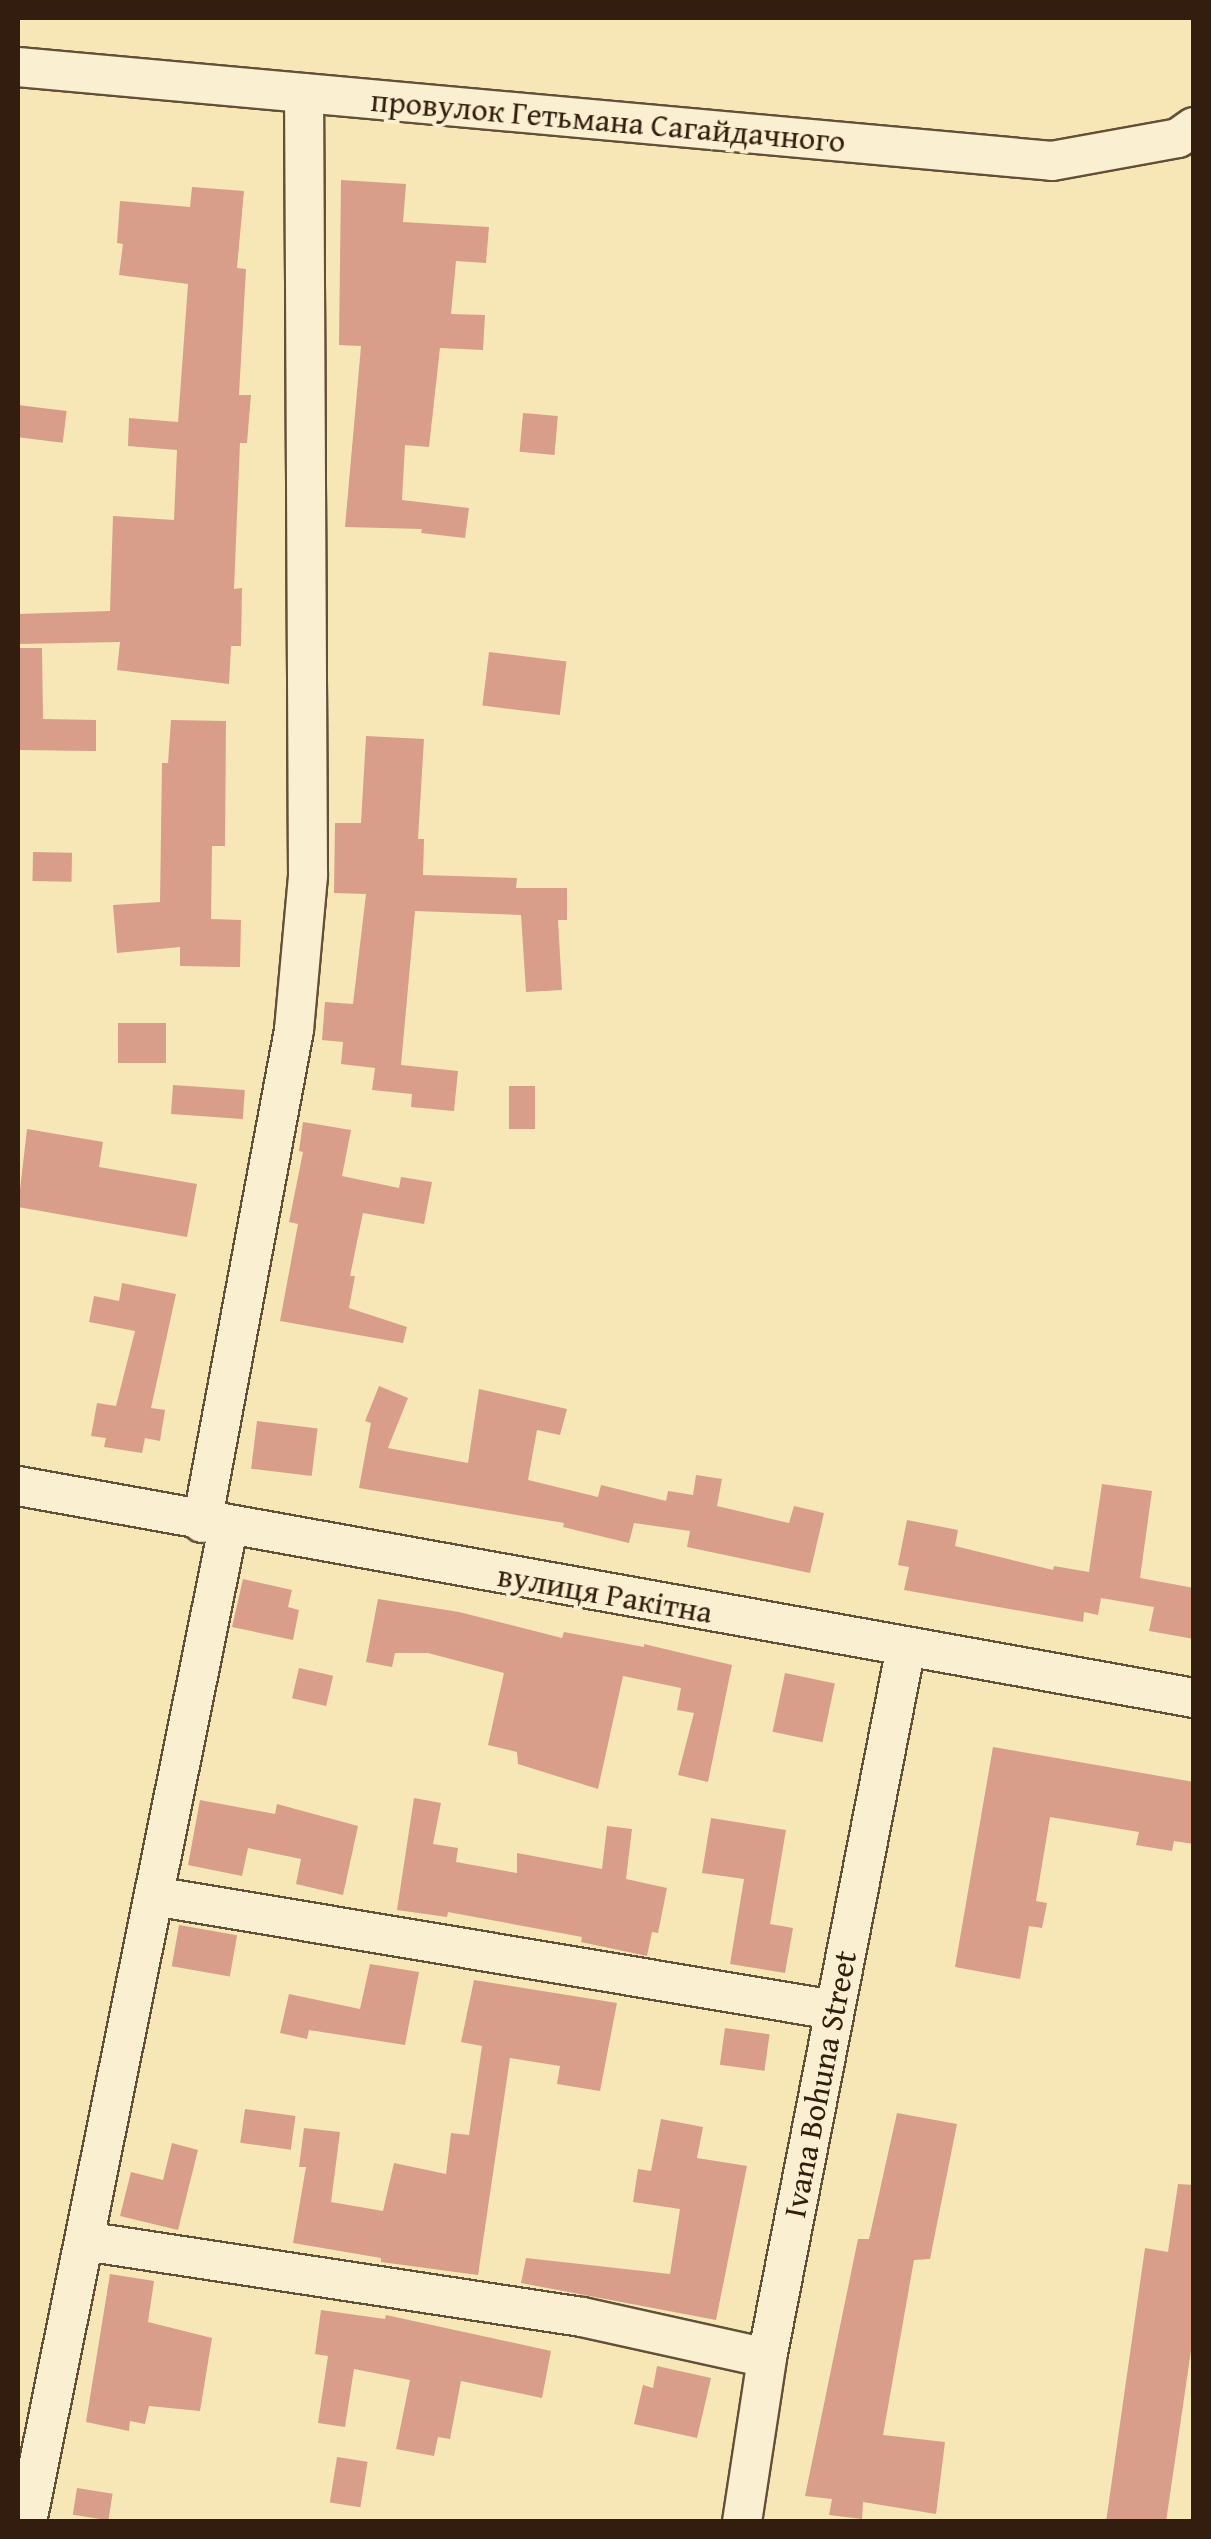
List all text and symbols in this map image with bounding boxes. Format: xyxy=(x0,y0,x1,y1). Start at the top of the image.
street label: провулок Гетьмана Сагайдачного xyxy=(369,81,847,161)
street label: вулиця Ракітна xyxy=(495,1556,715,1632)
street label: Ivana Bohuna Street xyxy=(775,1947,865,2221)

